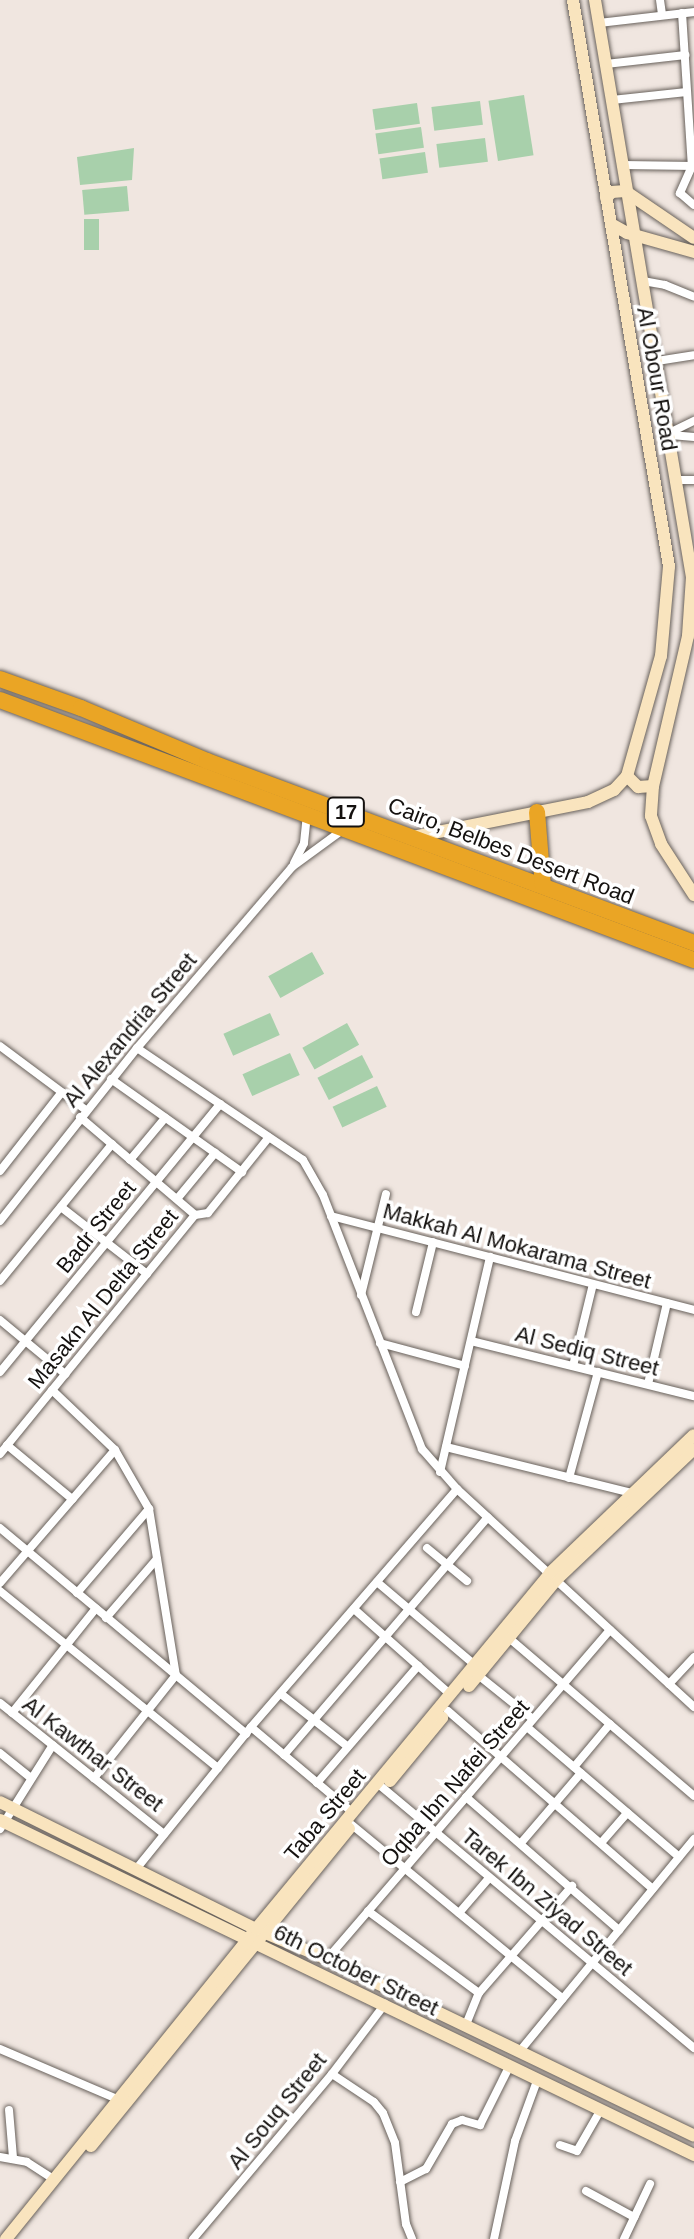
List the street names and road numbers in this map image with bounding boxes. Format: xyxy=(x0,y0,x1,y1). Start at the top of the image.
street label: Al Obour Road xyxy=(631,305,683,453)
street label: Cairo, Belbes Desert Road xyxy=(384,792,638,910)
road number: 17 xyxy=(326,796,366,828)
street label: Al Alexandria Street xyxy=(57,947,203,1113)
street label: Badr Street xyxy=(51,1175,141,1279)
street label: Makkah Al Mokarama Street xyxy=(380,1197,654,1295)
street label: Masakn Al Delta Street xyxy=(22,1203,184,1395)
street label: Al Sediq Street xyxy=(513,1320,661,1382)
street label: Al Kawthar Street xyxy=(17,1691,169,1817)
street label: Oqba Ibn Nafei Street xyxy=(375,1694,535,1872)
street label: Taba Street xyxy=(279,1763,371,1867)
street label: Tarek Ibn Ziyad Street xyxy=(456,1823,638,1981)
street label: 6th October Street xyxy=(269,1919,443,2021)
street label: Al Souq Street xyxy=(222,2048,332,2174)

